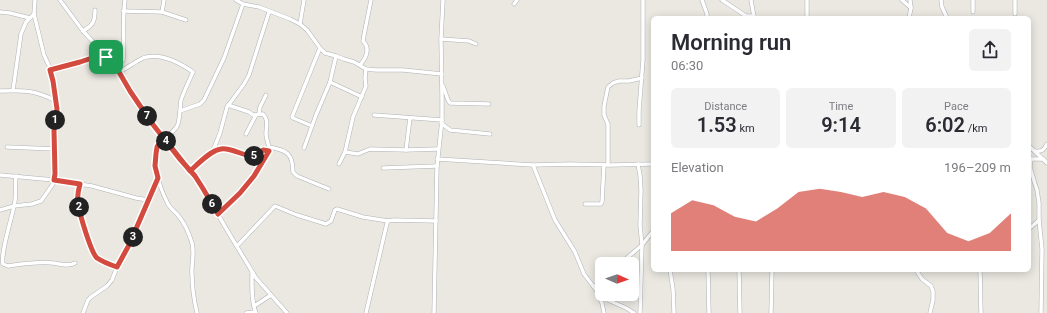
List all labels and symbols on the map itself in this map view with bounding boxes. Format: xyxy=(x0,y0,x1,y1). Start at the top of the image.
pin xyxy=(89,40,123,74)
pin: 7 xyxy=(137,106,157,126)
pin: 1 xyxy=(45,110,65,130)
pin: 4 xyxy=(156,131,176,151)
pin: 5 xyxy=(244,146,264,166)
pin: 6 xyxy=(202,194,222,214)
pin: 2 xyxy=(69,197,89,217)
pin: 3 xyxy=(123,227,143,247)
north arrow xyxy=(595,257,639,301)

